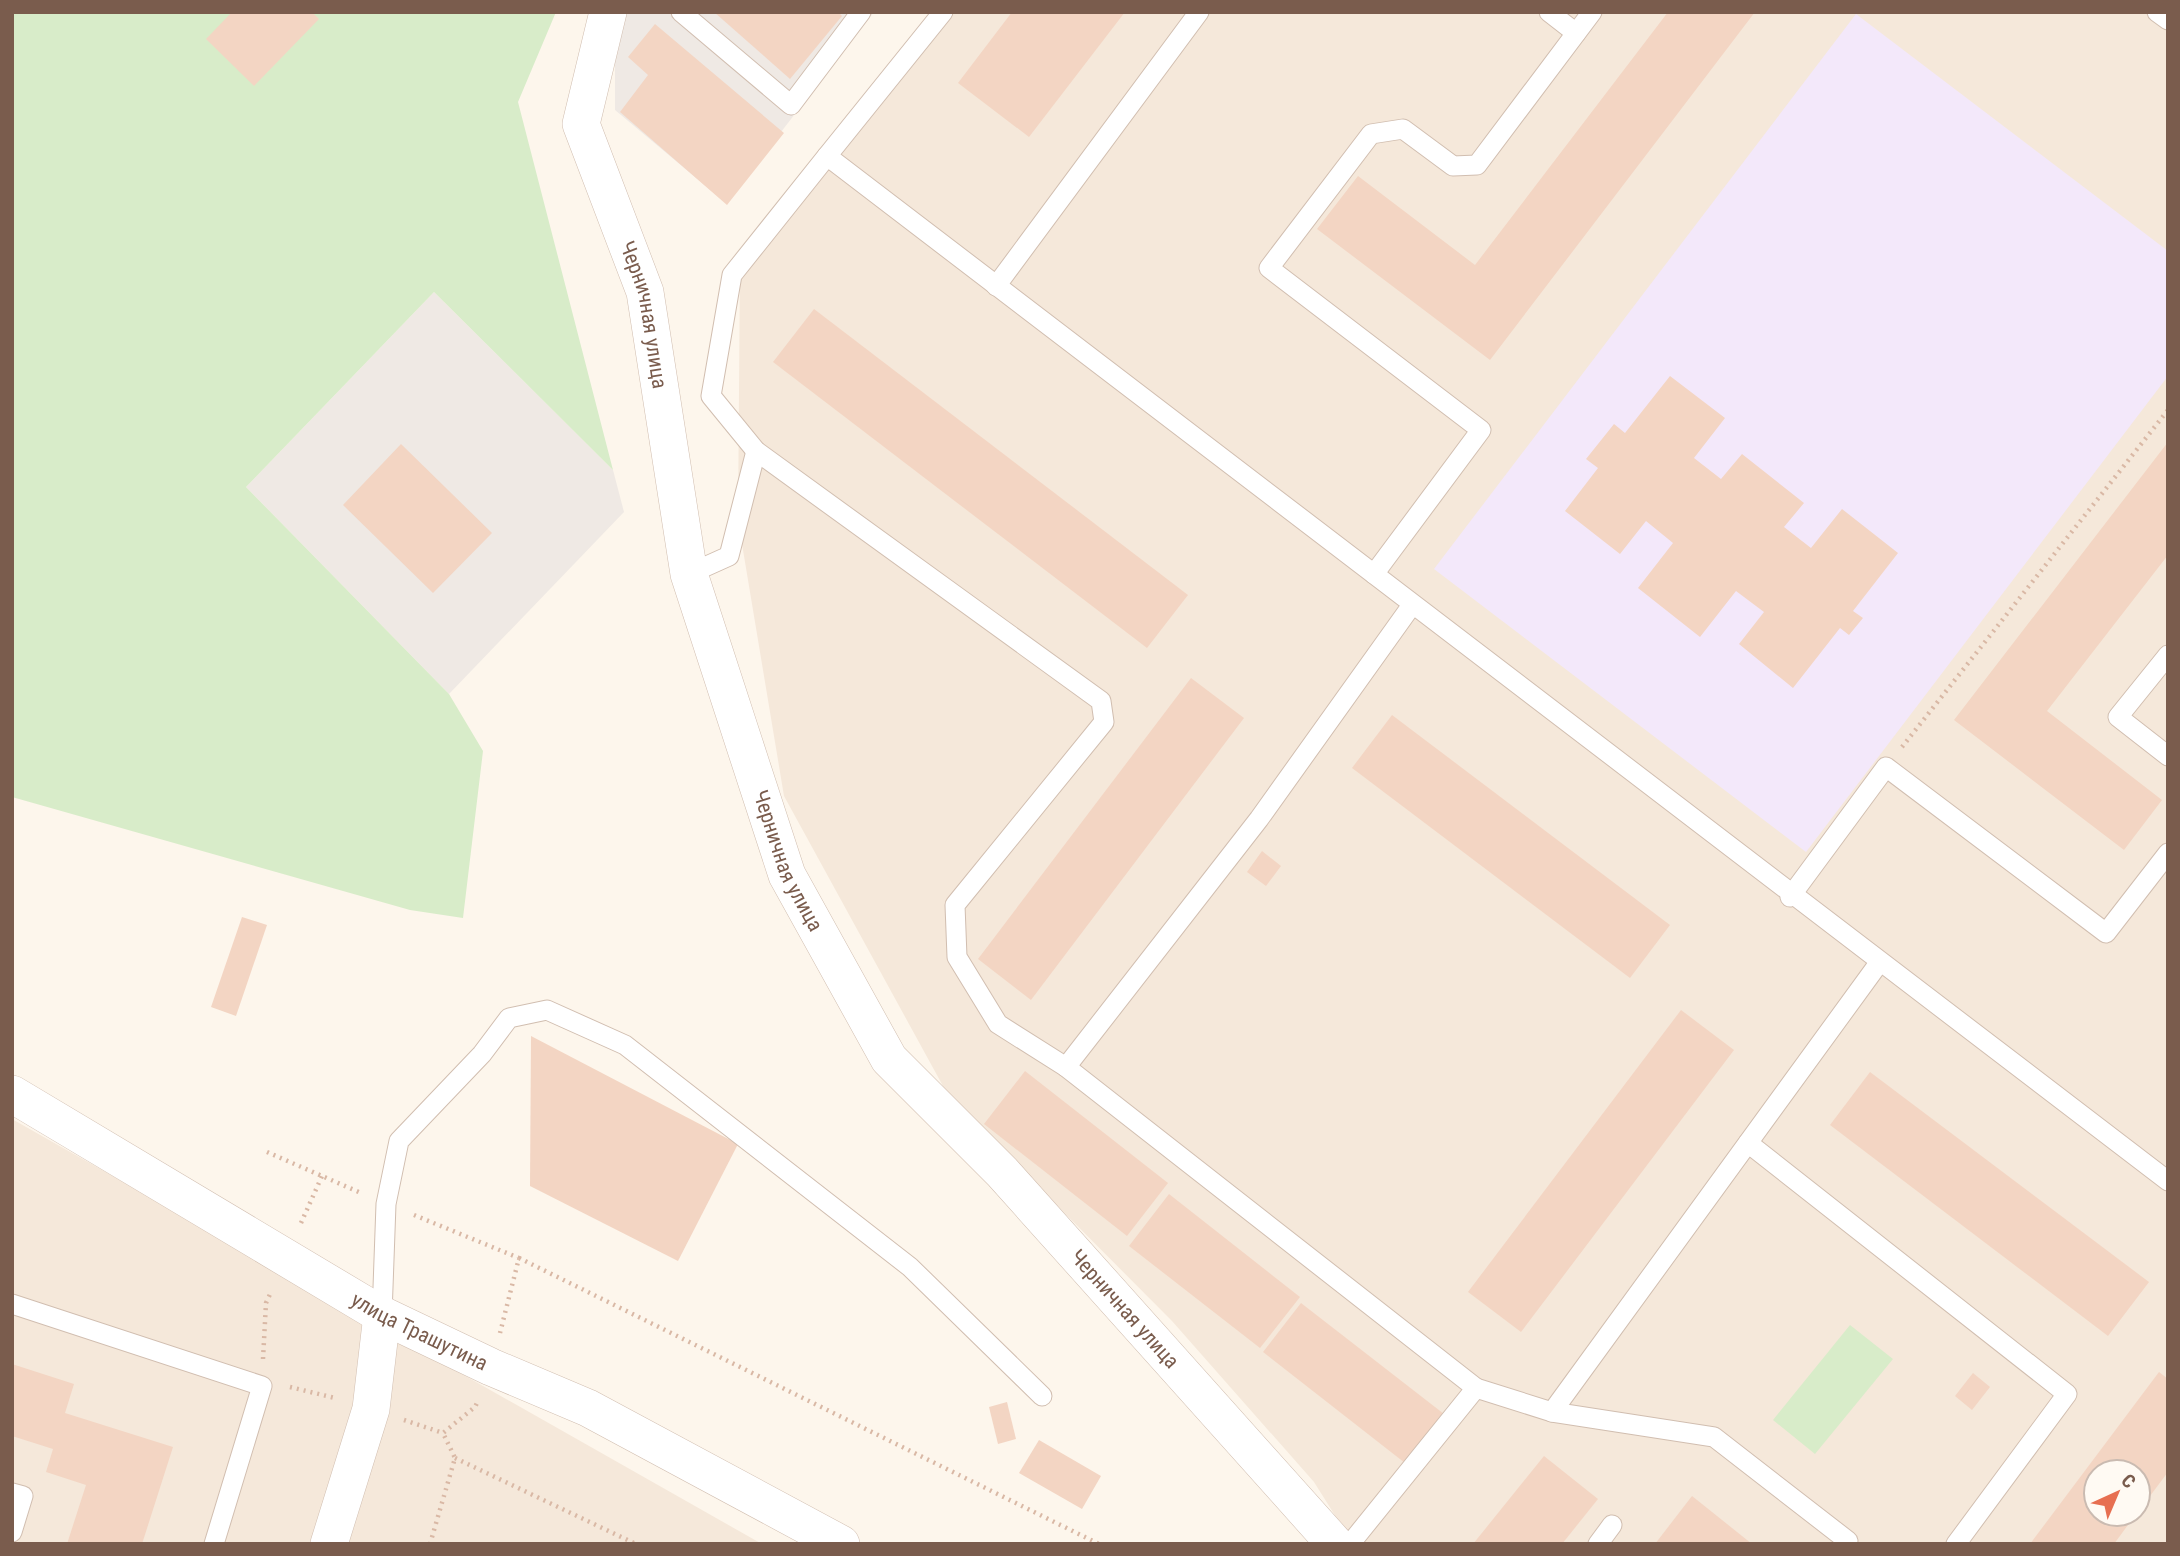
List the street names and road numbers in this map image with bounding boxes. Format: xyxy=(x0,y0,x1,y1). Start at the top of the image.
street label: Черничная улица xyxy=(615,238,672,390)
street label: Черничная улица xyxy=(748,787,828,935)
street label: Черничная улица xyxy=(1065,1245,1184,1373)
street label: улица Трашутина xyxy=(347,1287,492,1376)

